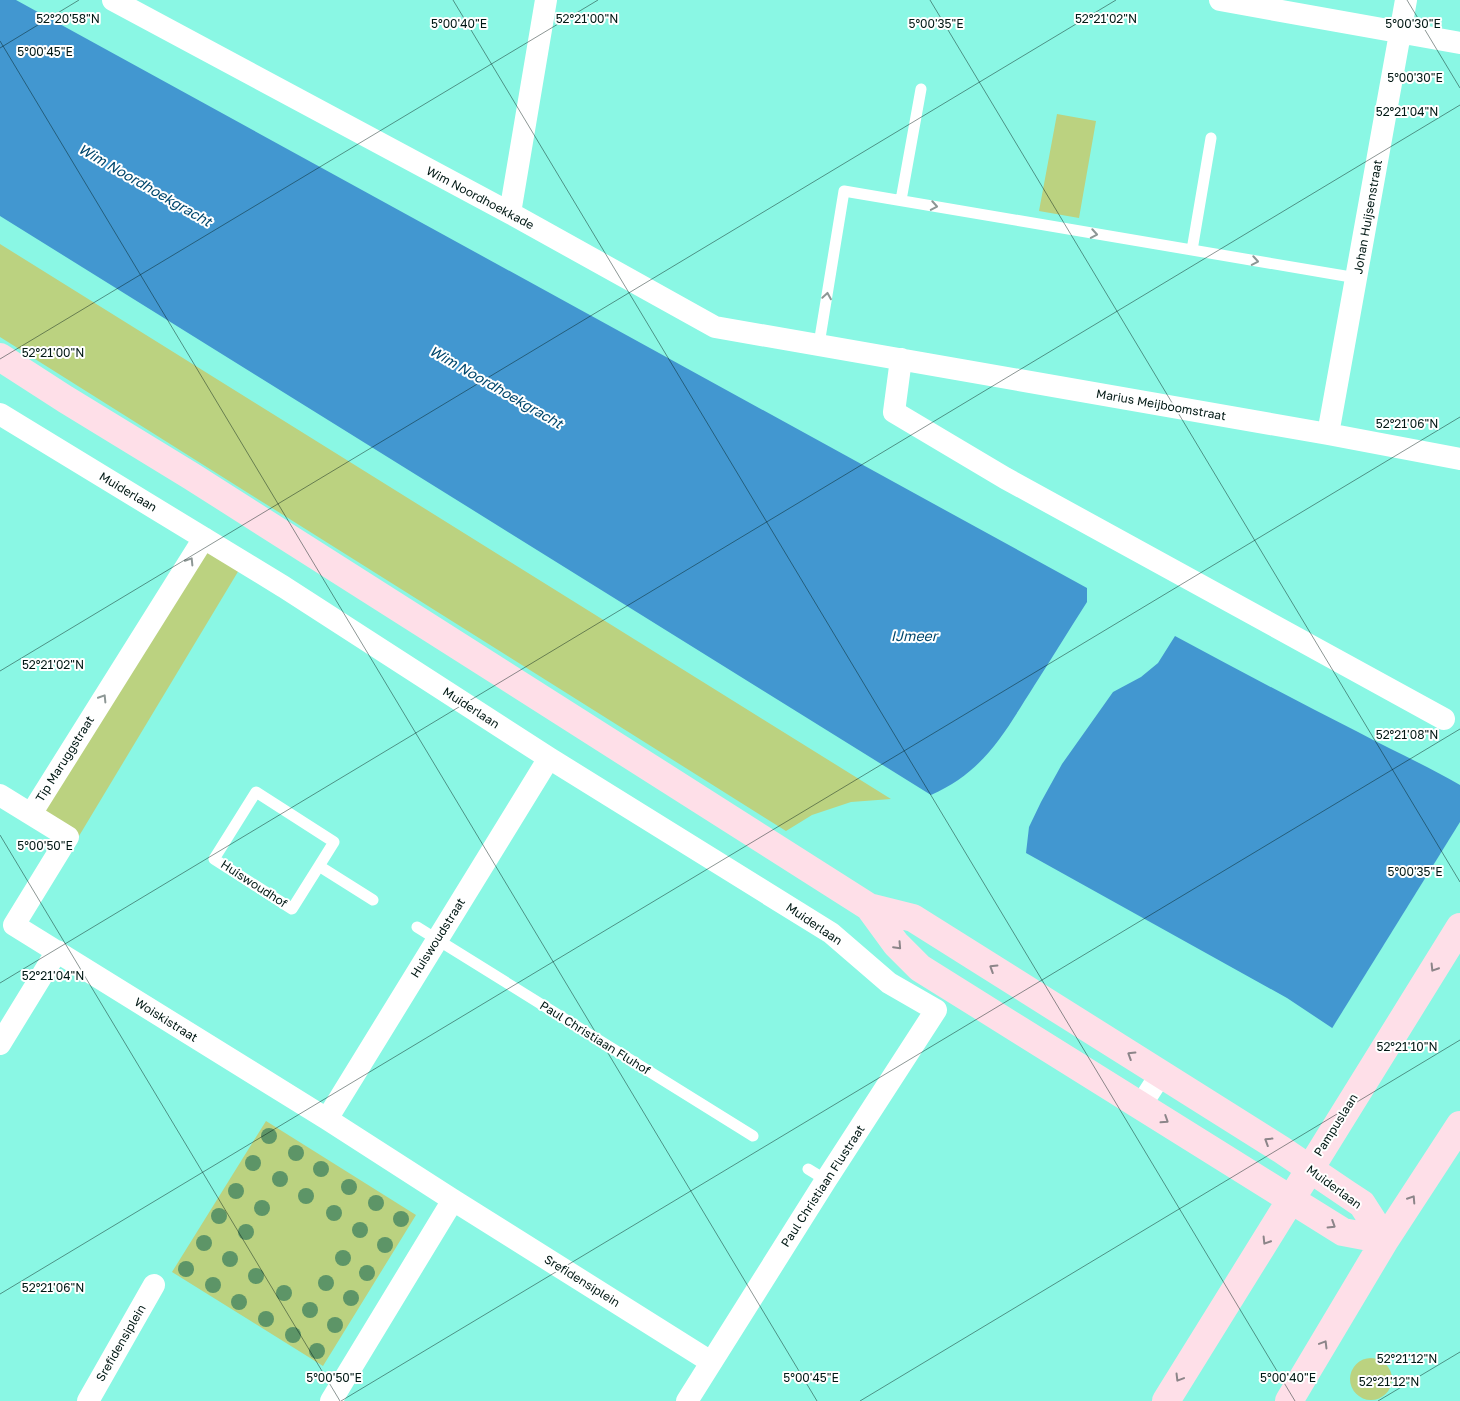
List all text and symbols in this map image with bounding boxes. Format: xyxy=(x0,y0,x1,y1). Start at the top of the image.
text: 52°20'58"N xyxy=(36,11,100,26)
text: 52°21'00"N xyxy=(556,11,618,26)
text: 52°21'02"N xyxy=(1075,11,1137,26)
text: 5°00'40"E xyxy=(431,16,487,31)
text: 5°00'35"E xyxy=(908,16,964,31)
text: 5°00'30"E xyxy=(1385,16,1441,31)
text: 5°00'45"E xyxy=(17,44,73,59)
text: 5°00'30"E xyxy=(1387,70,1443,85)
text: 52°21'04"N xyxy=(1376,104,1438,119)
water label: Wim Noordhoekgracht xyxy=(76,140,216,230)
street label: Johan Huijsenstraat xyxy=(1350,158,1385,275)
street label: Wim Noordhoekkade xyxy=(424,163,537,232)
one-way arrow xyxy=(930,201,939,211)
one-way arrow xyxy=(1090,228,1099,238)
one-way arrow xyxy=(1250,255,1259,265)
one-way arrow xyxy=(821,292,831,300)
water label: Wim Noordhoekgracht xyxy=(427,342,567,432)
text: 52°21'00"N xyxy=(22,345,84,360)
street label: Marius Meijboomstraat xyxy=(1095,386,1227,423)
text: 52°21'06"N xyxy=(1376,416,1438,431)
street label: Muiderlaan xyxy=(97,469,160,515)
one-way arrow xyxy=(183,557,193,566)
water label: IJmeer xyxy=(891,627,940,644)
text: 52°21'02"N xyxy=(22,657,84,672)
street label: Muiderlaan xyxy=(440,684,502,731)
one-way arrow xyxy=(97,695,107,704)
street label: Tip Maruggstraat xyxy=(32,713,97,805)
text: 52°21'08"N xyxy=(1376,727,1438,742)
text: 5°00'50"E xyxy=(17,838,73,853)
street label: Huiswoudhof xyxy=(218,857,291,911)
text: 5°00'35"E xyxy=(1387,864,1443,879)
street label: Huiswoudstraat xyxy=(407,895,468,980)
street label: Muiderlaan xyxy=(783,899,845,948)
one-way arrow xyxy=(892,940,901,949)
one-way arrow xyxy=(1431,963,1440,972)
one-way arrow xyxy=(990,965,999,975)
text: 52°21'04"N xyxy=(22,968,84,983)
street label: Woiskistraat xyxy=(132,994,201,1045)
street label: Paul Christiaan Fluhof xyxy=(537,997,654,1078)
text: 52°21'10"N xyxy=(1376,1039,1438,1054)
one-way arrow xyxy=(1127,1052,1136,1061)
street label: Pampuslaan xyxy=(1310,1091,1361,1159)
one-way arrow xyxy=(1159,1114,1168,1123)
street label: Paul Christiaan Flustraat xyxy=(777,1122,868,1250)
one-way arrow xyxy=(1265,1138,1274,1148)
street label: Muiderlaan xyxy=(1304,1162,1365,1212)
one-way arrow xyxy=(1406,1195,1415,1205)
one-way arrow xyxy=(1327,1219,1336,1228)
one-way arrow xyxy=(1263,1235,1272,1244)
street label: Srefidensiplein xyxy=(542,1251,623,1310)
text: 52°21'06"N xyxy=(22,1280,84,1295)
street label: Srefidensiplein xyxy=(92,1301,149,1384)
one-way arrow xyxy=(1317,1341,1327,1350)
text: 52°21'12"N xyxy=(1377,1351,1437,1366)
text: 5°00'50"E xyxy=(306,1370,362,1385)
text: 5°00'45"E xyxy=(783,1370,839,1385)
text: 5°00'40"E xyxy=(1260,1370,1316,1385)
one-way arrow xyxy=(1176,1373,1186,1382)
text: 52°21'12"N xyxy=(1359,1374,1419,1389)

